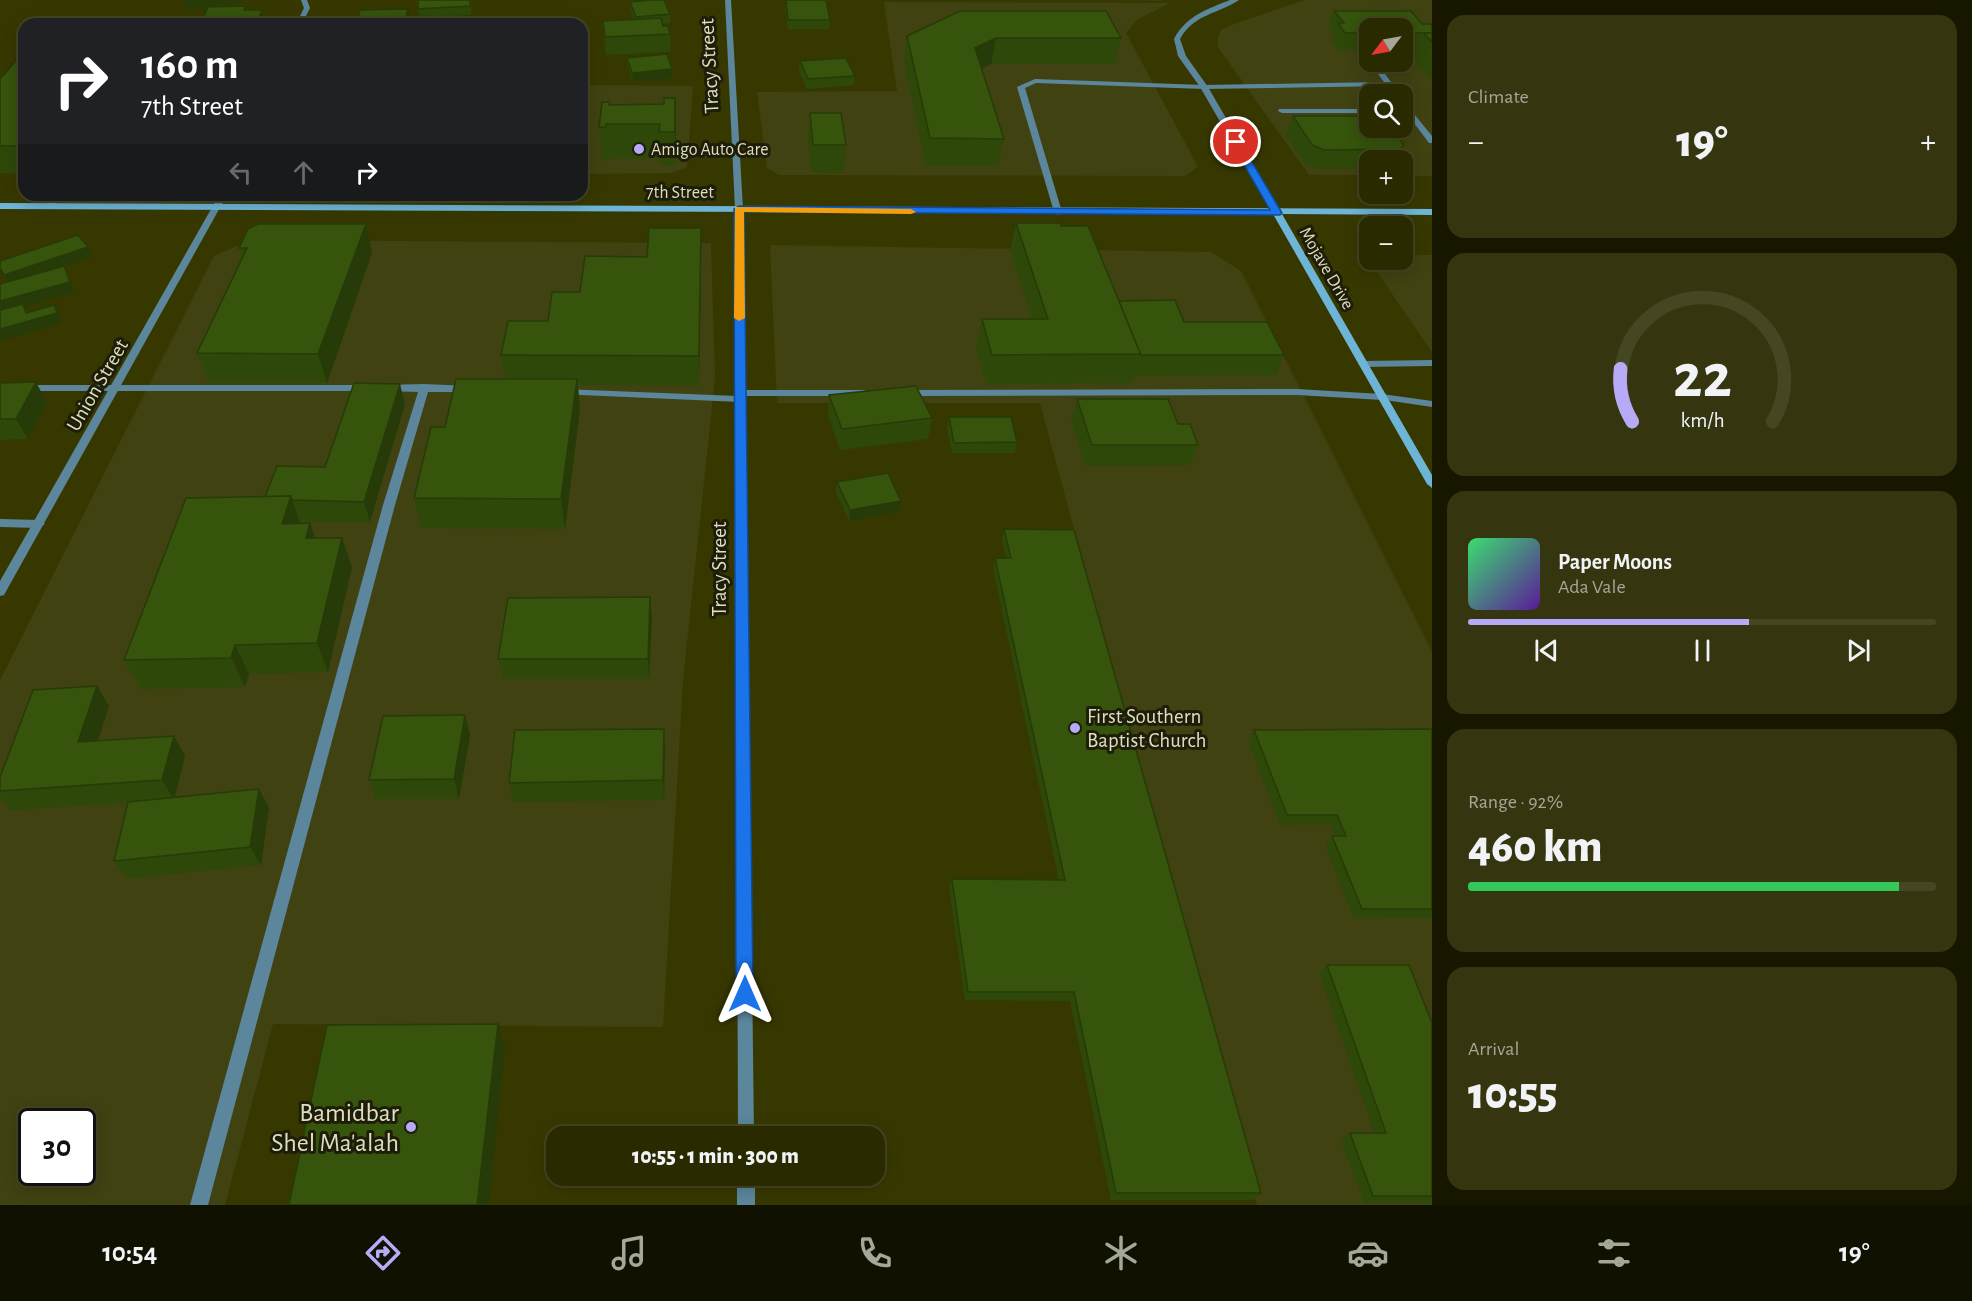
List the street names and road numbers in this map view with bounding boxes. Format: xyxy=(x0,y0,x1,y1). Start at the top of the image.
street label: Tracy Street xyxy=(697,18,722,114)
street label: 7th Street xyxy=(646,184,714,202)
street label: Mojave Drive xyxy=(1295,224,1357,313)
street label: Union Street xyxy=(63,335,132,435)
street label: Tracy Street xyxy=(709,521,730,617)

